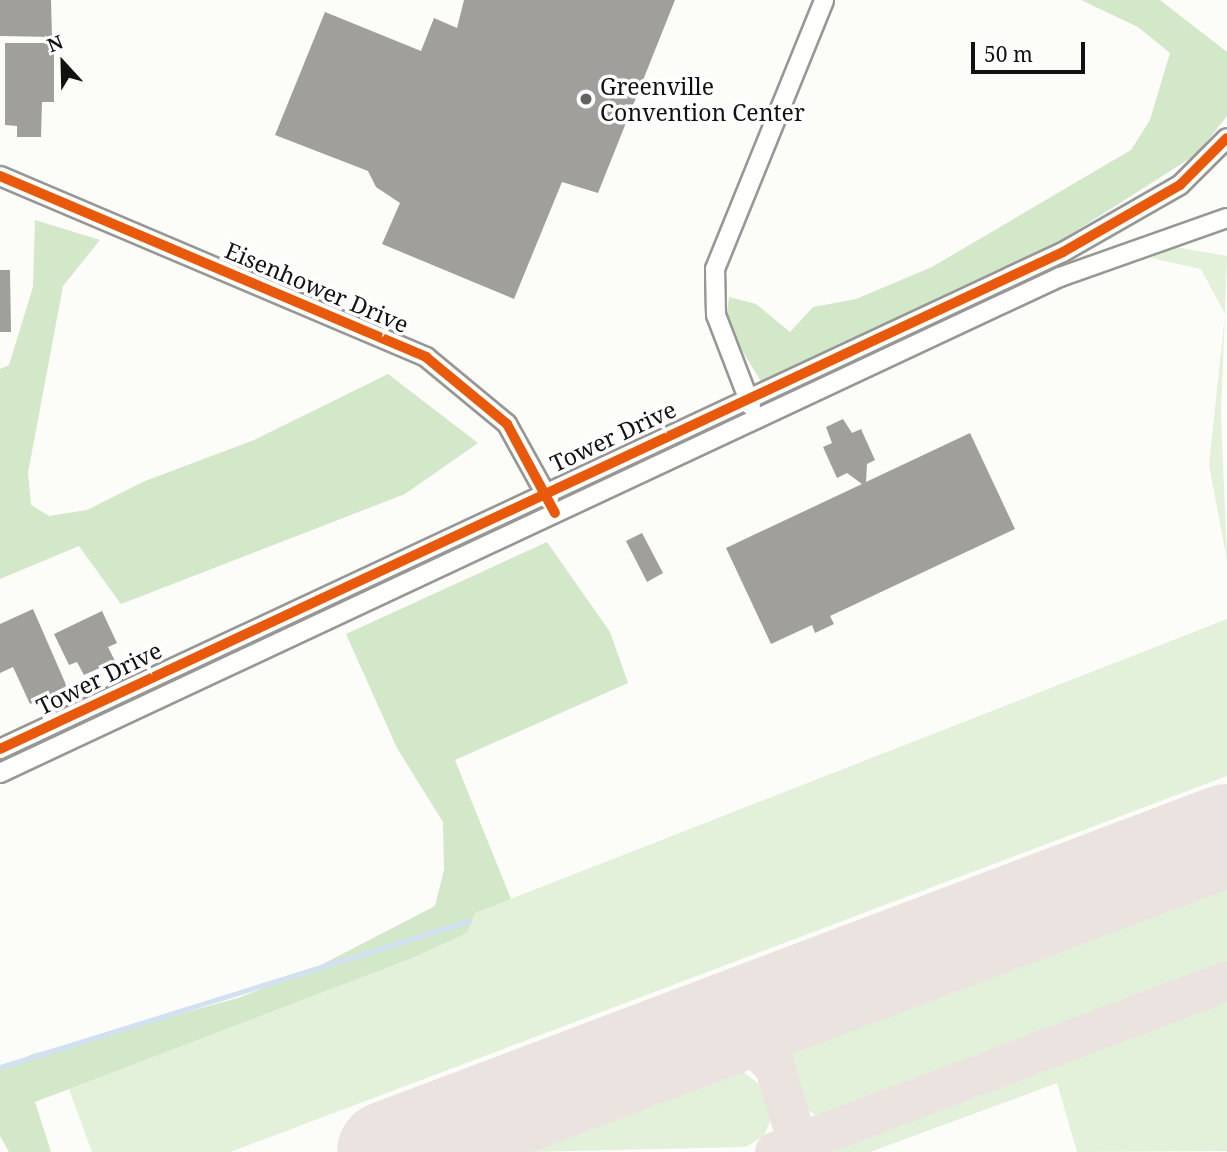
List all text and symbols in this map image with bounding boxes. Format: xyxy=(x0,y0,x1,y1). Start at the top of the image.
north arrow xyxy=(28,28,98,98)
scale bar xyxy=(975,28,1089,72)
text: N xyxy=(43,29,67,58)
text: 50 m xyxy=(984,40,1033,68)
place label: Greenville Convention Center xyxy=(600,72,805,126)
marker: Greenville Convention Center xyxy=(578,91,594,107)
street label: Eisenhower Drive xyxy=(221,236,413,338)
street label: Tower Drive xyxy=(546,395,680,477)
street label: Tower Drive xyxy=(32,636,166,720)

